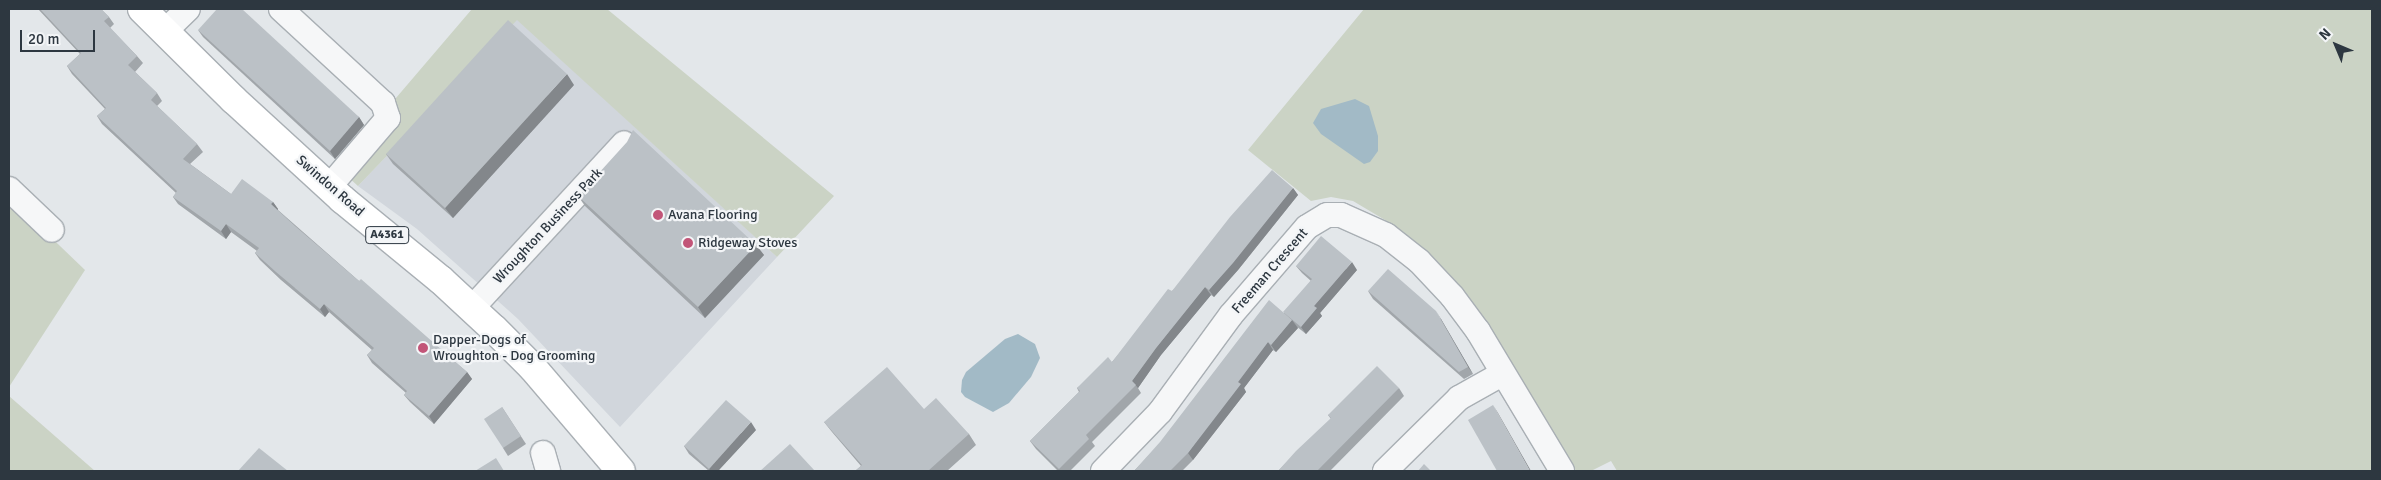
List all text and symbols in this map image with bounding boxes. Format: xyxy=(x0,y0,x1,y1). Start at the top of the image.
scale bar xyxy=(22,20,98,52)
north arrow xyxy=(2311,20,2361,70)
text: N xyxy=(2316,25,2334,43)
text: 20 m xyxy=(28,30,59,48)
street label: Swindon Road xyxy=(293,152,367,220)
street label: Wroughton Business Park xyxy=(490,165,606,287)
place label: Avana Flooring xyxy=(668,207,758,223)
marker: Avana Flooring xyxy=(652,209,664,221)
street label: Freeman Crescent xyxy=(1228,225,1312,317)
road number: A4361 xyxy=(364,226,410,244)
place label: Ridgeway Stoves xyxy=(698,235,797,251)
marker: Ridgeway Stoves xyxy=(682,237,694,249)
place label: Dapper-Dogs of Wroughton - Dog Grooming xyxy=(433,332,596,364)
marker: Dapper-Dogs of Wroughton - Dog Grooming xyxy=(417,342,429,354)

